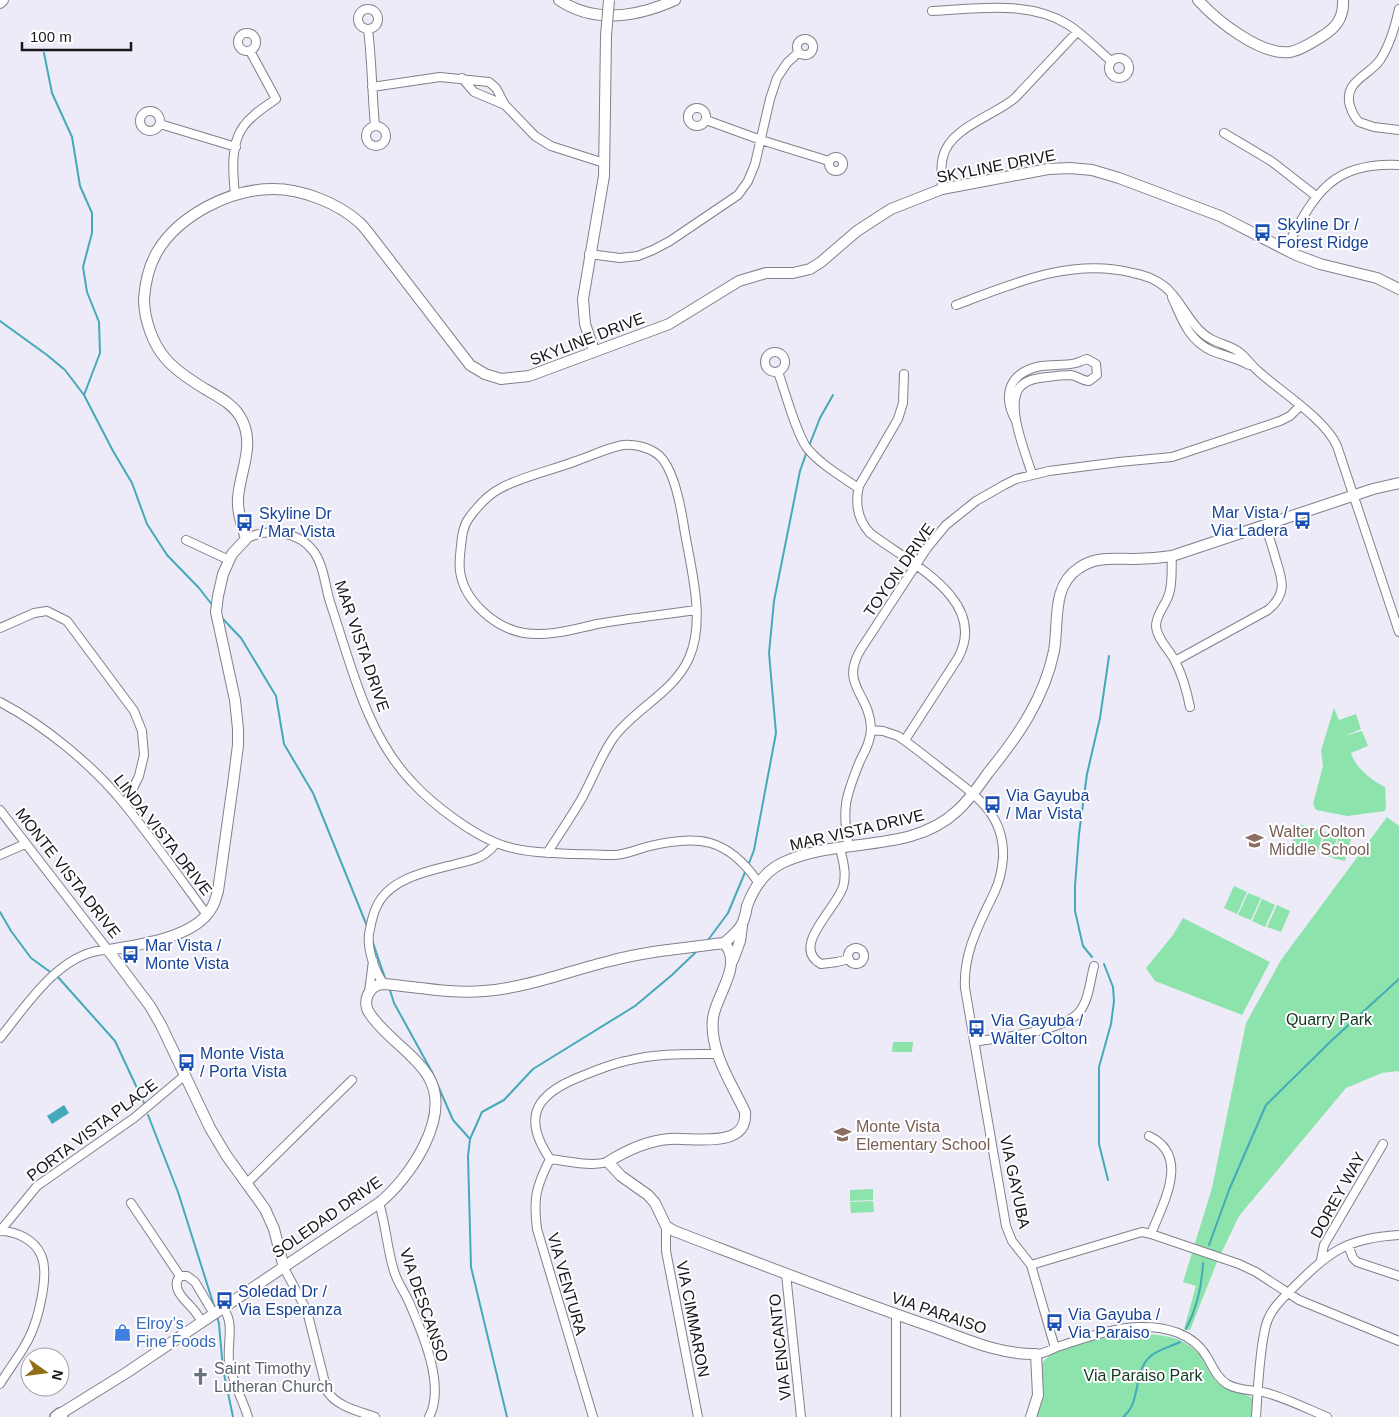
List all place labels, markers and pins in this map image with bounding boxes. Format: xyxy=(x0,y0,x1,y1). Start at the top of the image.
place label: Skyline Dr / Forest Ridge xyxy=(1277,216,1369,251)
bus stop icon: Skyline Dr / Forest Ridge xyxy=(1253,223,1273,243)
place label: Mar Vista / Via Ladera xyxy=(1211,504,1289,539)
place label: Skyline Dr / Mar Vista xyxy=(259,505,335,540)
bus stop icon: Mar Vista / Via Ladera xyxy=(1292,511,1312,531)
bus stop icon: Skyline Dr / Mar Vista xyxy=(235,512,255,532)
place label: Via Gayuba / Mar Vista xyxy=(1006,787,1089,822)
bus stop icon: Via Gayuba / Mar Vista xyxy=(982,794,1002,814)
place label: Walter Colton Middle School xyxy=(1269,823,1370,858)
school or university icon: Walter Colton Middle School xyxy=(1245,830,1265,850)
place label: Mar Vista / Monte Vista xyxy=(145,937,229,972)
bus stop icon: Mar Vista / Monte Vista xyxy=(121,944,141,964)
place label: Via Gayuba / Walter Colton xyxy=(991,1012,1087,1047)
bus stop icon: Via Gayuba / Walter Colton xyxy=(967,1019,987,1039)
place label: Monte Vista / Porta Vista xyxy=(200,1045,287,1080)
bus stop icon: Monte Vista / Porta Vista xyxy=(176,1052,196,1072)
place label: Monte Vista Elementary School xyxy=(856,1118,990,1153)
school or university icon: Monte Vista Elementary School xyxy=(832,1125,852,1145)
place label: Soledad Dr / Via Esperanza xyxy=(238,1283,342,1318)
bus stop icon: Soledad Dr / Via Esperanza xyxy=(214,1290,234,1310)
place label: Via Gayuba / Via Paraiso xyxy=(1068,1306,1161,1341)
bus stop icon: Via Gayuba / Via Paraiso xyxy=(1044,1313,1064,1333)
place label: Elroy’s Fine Foods xyxy=(136,1315,216,1350)
shop icon: Elroy’s Fine Foods xyxy=(112,1322,132,1342)
place label: Saint Timothy Lutheran Church xyxy=(214,1360,333,1395)
church icon: Saint Timothy Lutheran Church xyxy=(190,1367,210,1387)

